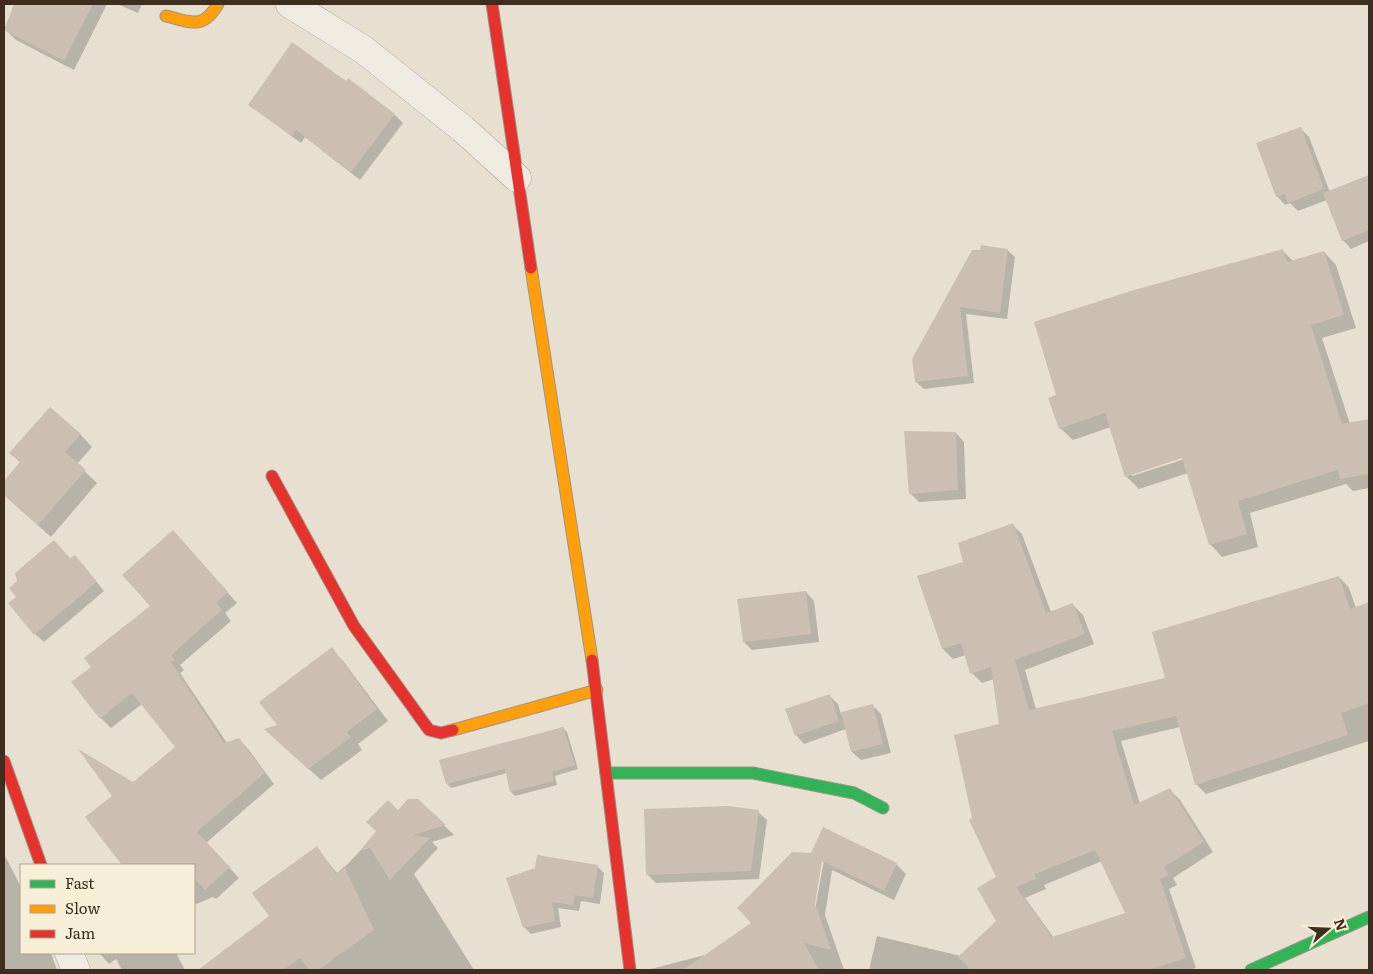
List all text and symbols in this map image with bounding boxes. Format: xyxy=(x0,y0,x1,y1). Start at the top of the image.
legend xyxy=(20,864,195,954)
text: Fast xyxy=(65,871,94,894)
text: Slow xyxy=(65,896,100,919)
north arrow xyxy=(1303,904,1353,954)
text: N xyxy=(1330,916,1353,933)
text: Jam xyxy=(65,921,96,944)

